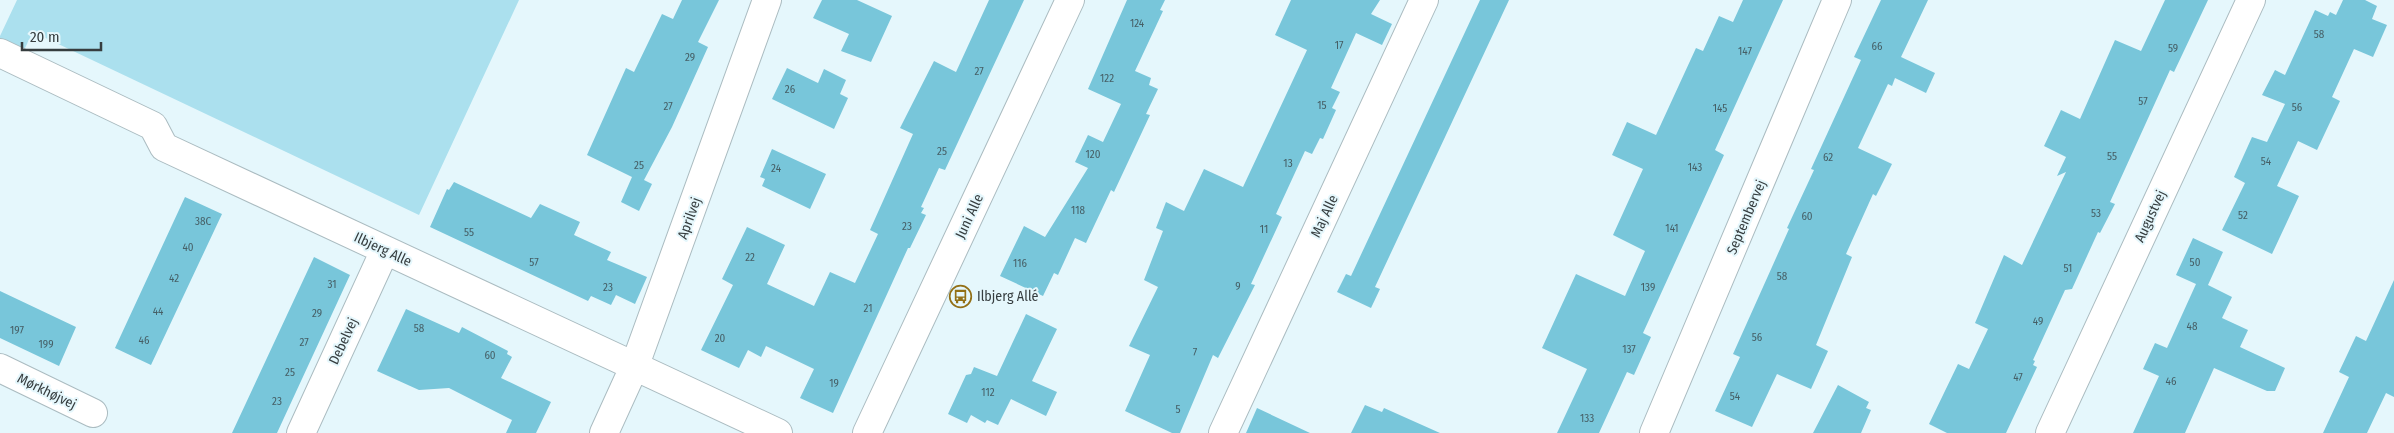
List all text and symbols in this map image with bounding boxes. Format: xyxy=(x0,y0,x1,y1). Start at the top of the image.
house number: 124 xyxy=(1130,17,1145,30)
scale bar xyxy=(22,20,101,52)
text: 20 m xyxy=(30,28,60,46)
house number: 58 xyxy=(2314,28,2325,41)
house number: 17 xyxy=(1335,39,1344,52)
house number: 66 xyxy=(1872,40,1883,53)
house number: 59 xyxy=(2168,42,2178,55)
house number: 147 xyxy=(1738,45,1752,58)
house number: 29 xyxy=(685,51,695,64)
house number: 27 xyxy=(974,65,984,78)
house number: 122 xyxy=(1100,72,1114,85)
house number: 26 xyxy=(785,83,796,96)
house number: 57 xyxy=(2138,95,2148,108)
house number: 15 xyxy=(1317,99,1327,112)
house number: 27 xyxy=(663,100,673,113)
house number: 56 xyxy=(2292,101,2303,114)
house number: 145 xyxy=(1713,102,1727,115)
house number: 25 xyxy=(937,145,947,158)
house number: 120 xyxy=(1086,148,1101,161)
house number: 55 xyxy=(2107,150,2117,163)
house number: 62 xyxy=(1823,151,1833,164)
house number: 54 xyxy=(2261,155,2272,168)
house number: 13 xyxy=(1283,157,1293,170)
house number: 25 xyxy=(634,159,644,172)
house number: 143 xyxy=(1688,161,1702,174)
house number: 24 xyxy=(771,162,782,175)
street label: Septembervej xyxy=(1723,177,1770,257)
street label: Augustvej xyxy=(2131,187,2170,245)
street label: Juni Alle xyxy=(952,191,987,241)
street label: Maj Alle xyxy=(1307,192,1342,240)
street label: Aprilvej xyxy=(674,195,705,241)
house number: 118 xyxy=(1071,204,1085,217)
house number: 53 xyxy=(2091,207,2101,220)
house number: 52 xyxy=(2238,209,2248,222)
house number: 60 xyxy=(1801,210,1813,223)
house number: 38C xyxy=(195,215,211,228)
house number: 23 xyxy=(902,220,912,233)
house number: 141 xyxy=(1665,222,1679,235)
house number: 11 xyxy=(1260,223,1268,236)
house number: 55 xyxy=(464,226,474,239)
street label: Ilbjerg Alle xyxy=(351,229,414,270)
house number: 40 xyxy=(182,241,194,254)
house number: 22 xyxy=(745,251,755,264)
house number: 57 xyxy=(529,256,539,269)
house number: 50 xyxy=(2190,256,2201,269)
house number: 116 xyxy=(1013,257,1027,270)
house number: 51 xyxy=(2064,262,2072,275)
house number: 58 xyxy=(1777,270,1788,283)
house number: 42 xyxy=(169,272,179,285)
house number: 31 xyxy=(328,278,337,291)
house number: 9 xyxy=(1235,280,1241,293)
house number: 23 xyxy=(603,281,613,294)
house number: 139 xyxy=(1641,281,1655,294)
bus stop icon: Ilbjerg Allé xyxy=(949,284,973,308)
place label: Ilbjerg Allé xyxy=(977,288,1039,305)
house number: 21 xyxy=(864,302,872,315)
house number: 44 xyxy=(153,305,164,318)
house number: 29 xyxy=(312,307,322,320)
street label: Debelvej xyxy=(325,315,362,367)
house number: 49 xyxy=(2033,315,2043,328)
house number: 48 xyxy=(2187,320,2198,333)
house number: 58 xyxy=(414,322,425,335)
house number: 197 xyxy=(10,324,25,337)
house number: 56 xyxy=(1752,331,1763,344)
house number: 20 xyxy=(715,332,726,345)
house number: 46 xyxy=(139,334,150,347)
house number: 27 xyxy=(299,336,309,349)
house number: 199 xyxy=(39,338,53,351)
house number: 137 xyxy=(1622,343,1636,356)
house number: 7 xyxy=(1193,346,1198,359)
house number: 60 xyxy=(484,349,496,362)
house number: 25 xyxy=(285,366,295,379)
street label: Mørkhøjvej xyxy=(14,370,79,413)
house number: 47 xyxy=(2013,371,2023,384)
house number: 46 xyxy=(2166,375,2177,388)
house number: 19 xyxy=(829,377,839,390)
house number: 112 xyxy=(981,386,995,399)
house number: 54 xyxy=(1730,390,1741,403)
house number: 23 xyxy=(272,395,282,408)
house number: 5 xyxy=(1175,403,1181,416)
house number: 133 xyxy=(1580,412,1594,425)

